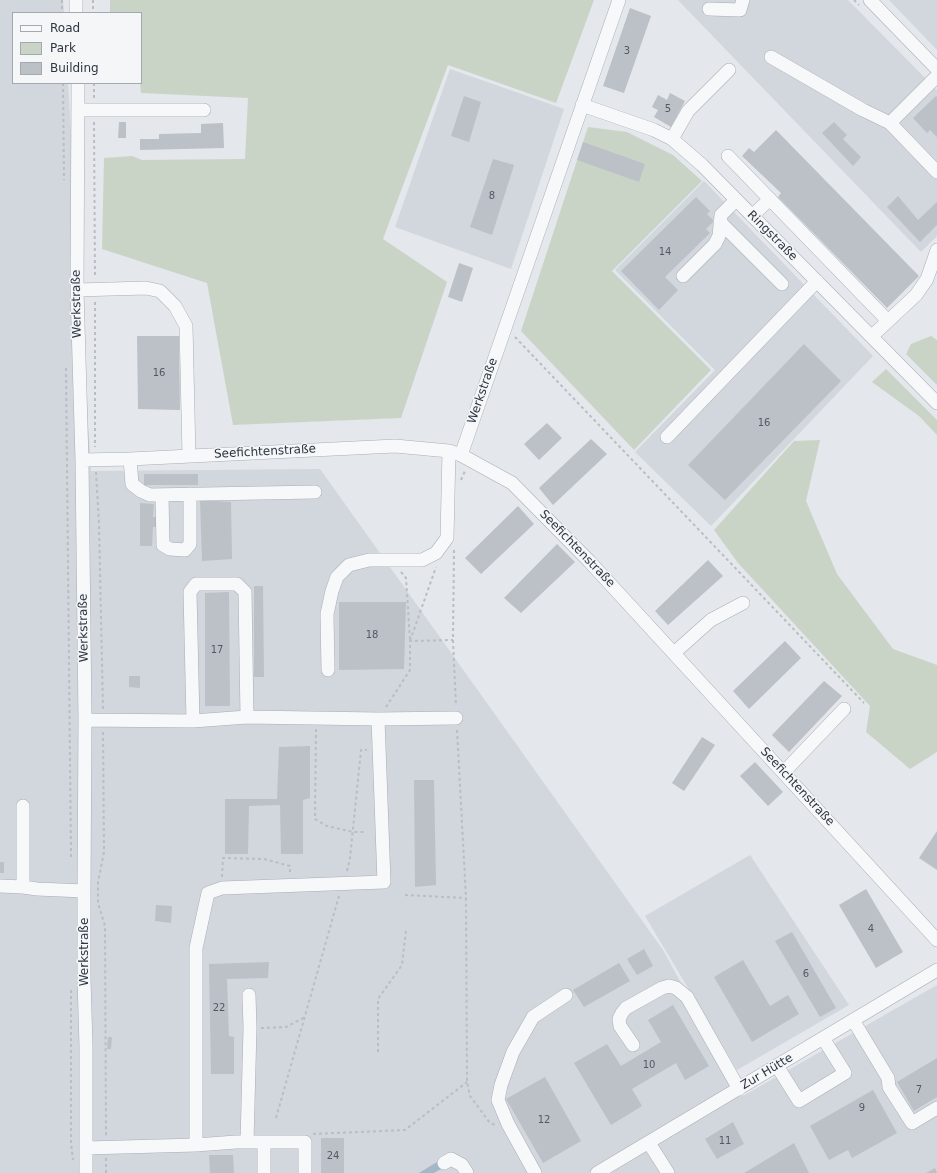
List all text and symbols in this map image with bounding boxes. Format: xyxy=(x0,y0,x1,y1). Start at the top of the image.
legend xyxy=(12,12,142,84)
text: Road xyxy=(50,21,80,35)
text: Park xyxy=(50,41,76,55)
house number: 3 xyxy=(624,45,630,57)
text: Building xyxy=(50,61,99,75)
house number: 5 xyxy=(665,103,671,115)
house number: 8 xyxy=(489,190,495,202)
street label: Ringstraße xyxy=(744,208,800,264)
house number: 14 xyxy=(659,246,671,258)
street label: Werkstraße xyxy=(69,270,85,338)
street label: Werkstraße xyxy=(465,356,501,426)
house number: 16 xyxy=(153,367,165,379)
house number: 16 xyxy=(758,417,770,429)
street label: Seefichtenstraße xyxy=(214,442,316,462)
street label: Seefichtenstraße xyxy=(536,507,618,591)
street label: Werkstraße xyxy=(76,594,92,662)
house number: 18 xyxy=(366,629,378,641)
house number: 17 xyxy=(211,644,223,656)
street label: Seefichtenstraße xyxy=(757,745,837,829)
street label: Werkstraße xyxy=(78,918,92,986)
house number: 4 xyxy=(868,923,874,935)
house number: 6 xyxy=(803,968,809,980)
house number: 22 xyxy=(213,1002,225,1014)
street label: Zur Hütte xyxy=(738,1051,796,1093)
house number: 10 xyxy=(643,1059,655,1071)
house number: 7 xyxy=(916,1084,922,1096)
house number: 9 xyxy=(859,1102,865,1114)
house number: 12 xyxy=(538,1114,550,1126)
house number: 11 xyxy=(719,1135,731,1147)
house number: 24 xyxy=(327,1150,339,1162)

